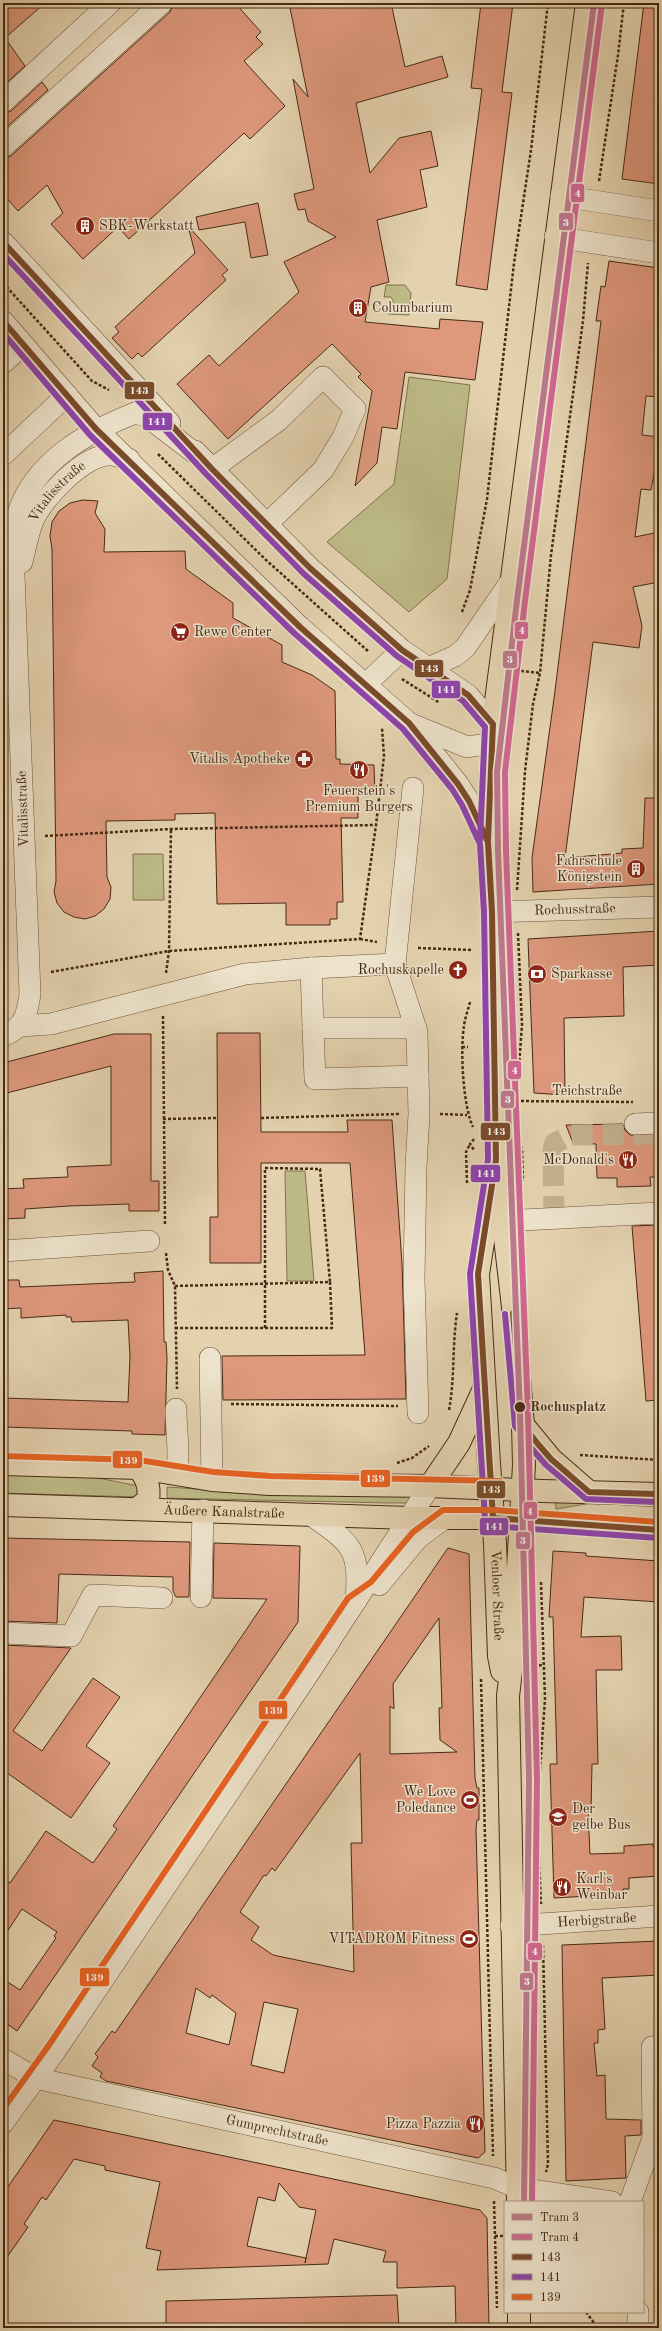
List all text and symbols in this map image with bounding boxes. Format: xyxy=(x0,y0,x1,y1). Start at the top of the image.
line badge: 4 xyxy=(570,183,585,203)
text: 4 xyxy=(575,189,581,200)
line badge: 3 xyxy=(558,212,574,231)
building icon: SBK-Werkstatt xyxy=(74,215,96,237)
text: 3 xyxy=(563,218,569,229)
place label: SBK-Werkstatt xyxy=(99,219,194,233)
building icon: Columbarium xyxy=(347,297,369,319)
place label: Columbarium xyxy=(372,301,453,315)
line badge: 143 xyxy=(124,381,155,400)
text: 143 xyxy=(129,386,149,397)
line badge: 141 xyxy=(142,412,173,431)
text: 141 xyxy=(147,417,167,428)
street label: Vitalisstraße xyxy=(26,459,88,524)
supermarket icon: Rewe Center xyxy=(169,621,191,643)
line badge: 4 xyxy=(514,621,529,640)
place label: Rewe Center xyxy=(194,625,272,639)
text: 4 xyxy=(519,626,525,637)
line badge: 3 xyxy=(502,650,518,669)
text: 3 xyxy=(507,655,513,666)
line badge: 143 xyxy=(414,659,444,678)
text: 143 xyxy=(419,664,439,675)
line badge: 141 xyxy=(431,680,461,699)
text: 141 xyxy=(436,685,456,696)
pharmacy icon: Vitalis Apotheke xyxy=(293,748,315,770)
place label: Vitalis Apotheke xyxy=(189,752,290,766)
restaurant icon: Feuerstein's Premium Burgers xyxy=(348,759,370,781)
street label: Vitalisstraße xyxy=(15,770,31,848)
place label: Feuerstein's Premium Burgers xyxy=(305,784,413,814)
place label: Fahrschule Königstein xyxy=(556,854,622,884)
building icon: Fahrschule Königstein xyxy=(625,858,647,880)
street label: Rochusstraße xyxy=(534,901,616,918)
church icon: Rochuskapelle xyxy=(447,959,469,981)
place label: Rochuskapelle xyxy=(358,963,444,977)
bank icon: Sparkasse xyxy=(526,963,548,985)
place label: Sparkasse xyxy=(551,967,612,981)
line badge: 4 xyxy=(507,1060,522,1080)
text: 4 xyxy=(512,1066,518,1077)
street label: Teichstraße xyxy=(552,1084,622,1098)
line badge: 3 xyxy=(500,1090,515,1109)
text: 3 xyxy=(505,1095,511,1106)
line badge: 143 xyxy=(480,1122,511,1141)
text: 143 xyxy=(486,1127,506,1138)
restaurant icon: McDonald's xyxy=(617,1149,639,1171)
place label: McDonald's xyxy=(543,1153,614,1167)
line badge: 141 xyxy=(470,1164,501,1183)
text: 141 xyxy=(476,1169,496,1180)
marker: Rochusplatz xyxy=(513,1400,527,1414)
place label: Rochusplatz xyxy=(530,1400,606,1414)
line badge: 139 xyxy=(112,1450,143,1469)
text: 139 xyxy=(118,1456,138,1467)
line badge: 139 xyxy=(360,1469,391,1488)
text: 139 xyxy=(365,1474,385,1485)
line badge: 143 xyxy=(476,1480,506,1499)
text: 143 xyxy=(481,1485,501,1496)
street label: Äußere Kanalstraße xyxy=(163,1500,285,1521)
line badge: 4 xyxy=(523,1501,538,1520)
text: 4 xyxy=(527,1507,533,1518)
line badge: 141 xyxy=(479,1517,509,1536)
text: 141 xyxy=(484,1522,504,1533)
line badge: 3 xyxy=(515,1531,531,1550)
text: 3 xyxy=(520,1536,526,1547)
street label: Venloer Straße xyxy=(488,1550,505,1641)
line badge: 139 xyxy=(258,1700,288,1720)
text: 139 xyxy=(263,1706,283,1717)
place label: We Love Poledance xyxy=(396,1785,456,1815)
sports icon: We Love Poledance xyxy=(459,1789,481,1811)
place label: Der gelbe Bus xyxy=(572,1802,631,1832)
school or university icon: Der gelbe Bus xyxy=(547,1806,569,1828)
place label: Karl's Weinbar xyxy=(576,1872,627,1902)
restaurant icon: Karl's Weinbar xyxy=(551,1876,573,1898)
street label: Herbigstraße xyxy=(557,1911,637,1930)
sports icon: VITADROM Fitness xyxy=(458,1928,480,1950)
place label: VITADROM Fitness xyxy=(328,1932,455,1946)
line badge: 4 xyxy=(527,1942,543,1961)
text: 4 xyxy=(532,1947,538,1958)
line badge: 139 xyxy=(79,1967,110,1987)
line badge: 3 xyxy=(519,1972,534,1991)
text: 139 xyxy=(84,1973,104,1984)
text: 3 xyxy=(524,1977,530,1988)
street label: Gumprechtstraße xyxy=(225,2113,330,2149)
restaurant icon: Pizza Pazzia xyxy=(464,2113,486,2135)
place label: Pizza Pazzia xyxy=(386,2117,461,2131)
legend xyxy=(504,2201,644,2313)
text: Tram 3 xyxy=(540,2212,579,2224)
text: Tram 4 xyxy=(540,2232,579,2244)
text: 143 xyxy=(540,2252,561,2264)
text: 141 xyxy=(540,2272,561,2284)
text: 139 xyxy=(540,2292,561,2304)

